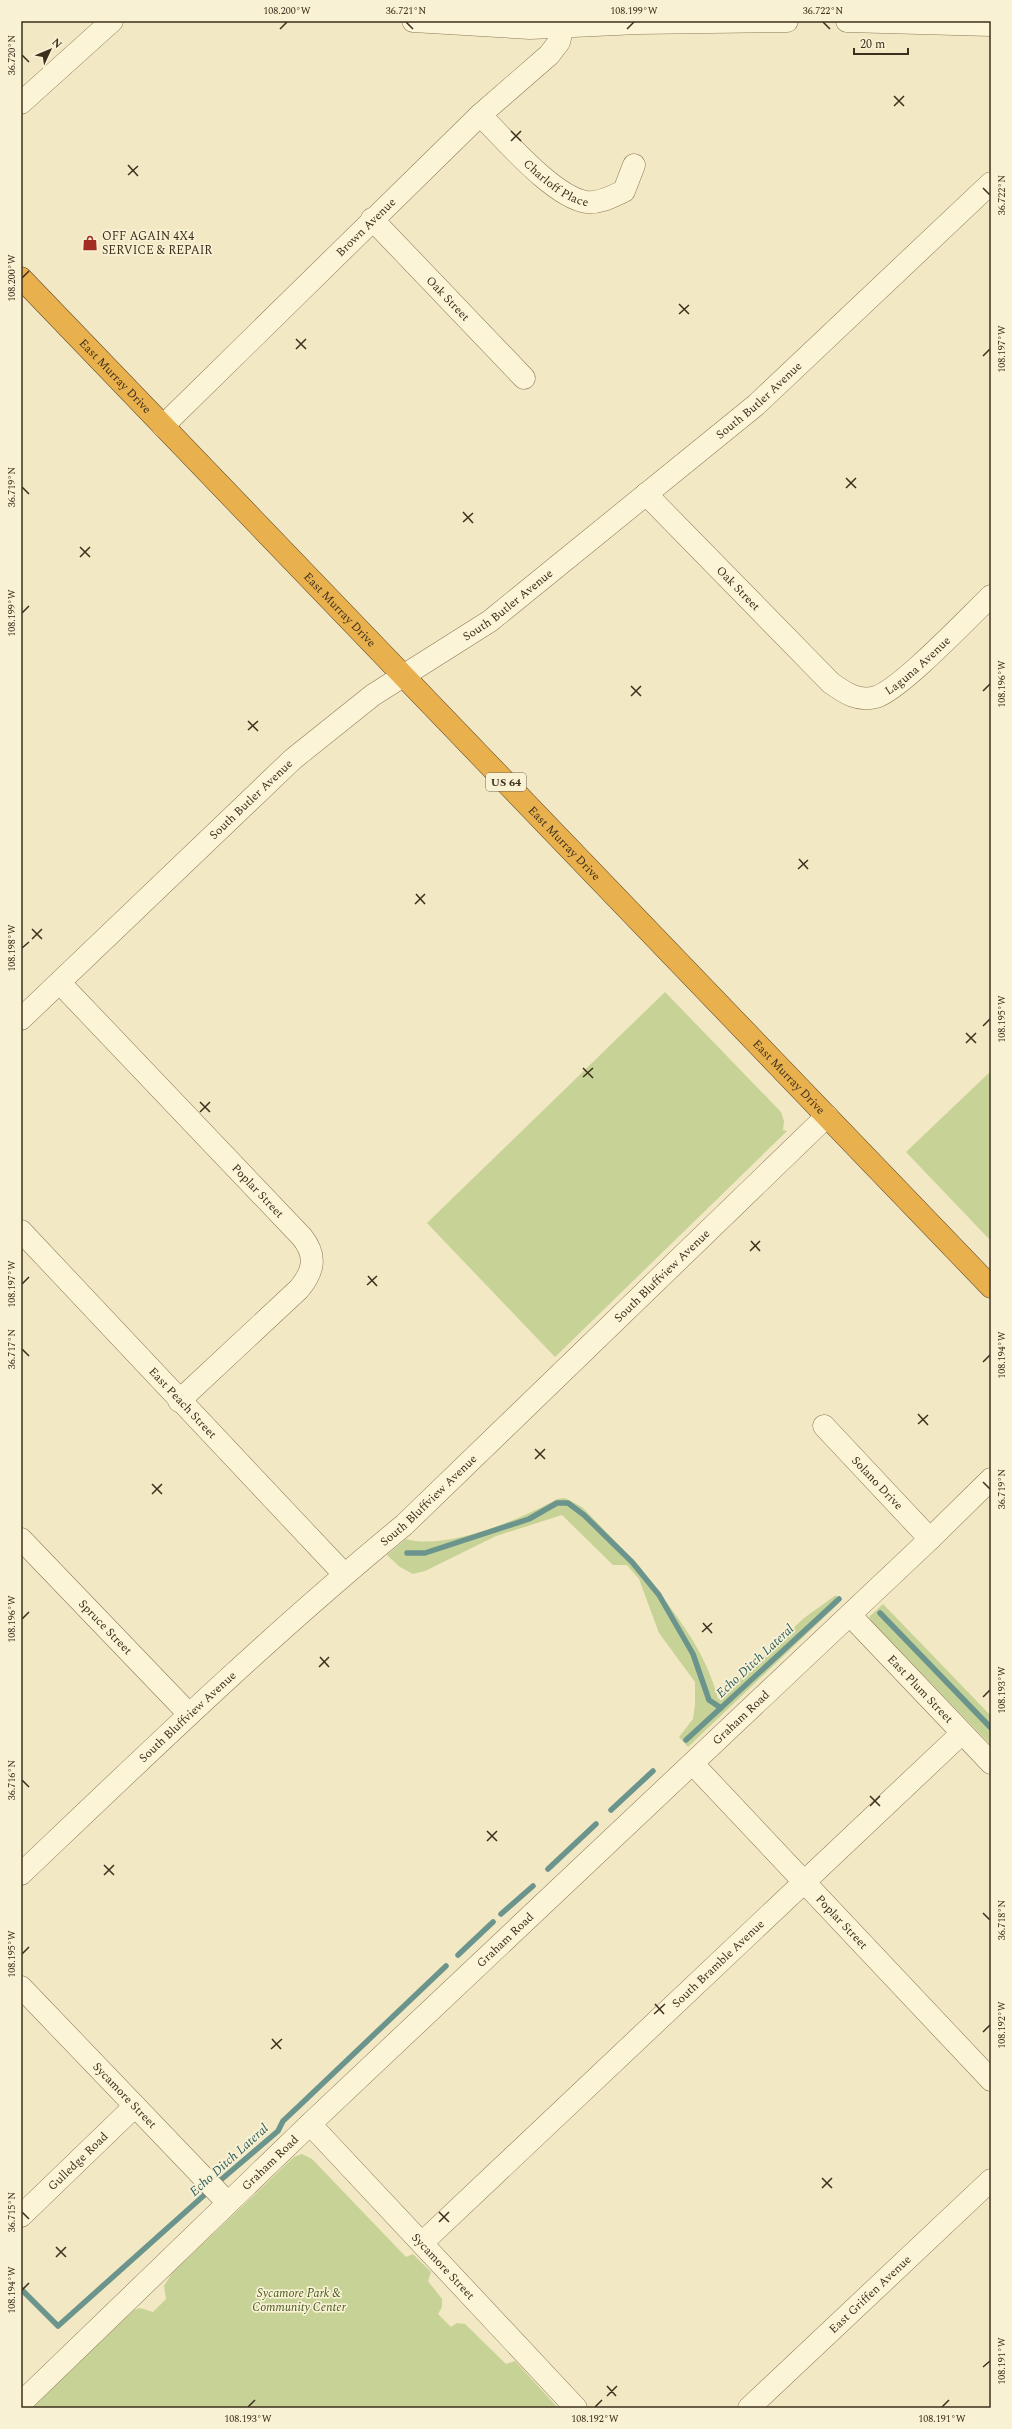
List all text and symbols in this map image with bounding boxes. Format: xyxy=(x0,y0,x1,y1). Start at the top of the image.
text: 108.200°W xyxy=(263,3,311,19)
text: 36.721°N xyxy=(386,3,426,19)
text: 108.199°W xyxy=(610,3,658,19)
text: 36.722°N xyxy=(803,3,843,19)
north arrow xyxy=(30,30,70,70)
scale bar xyxy=(854,30,908,56)
text: N xyxy=(48,34,66,53)
text: 36.720°N xyxy=(4,35,20,75)
text: 20 m xyxy=(860,35,885,54)
street label: Charloff Place xyxy=(519,154,590,212)
text: 36.722°N xyxy=(994,175,1010,215)
street label: Brown Avenue xyxy=(331,193,400,261)
place label: OFF AGAIN 4X4 SERVICE & REPAIR xyxy=(102,227,212,260)
shop icon: OFF AGAIN 4X4 SERVICE & REPAIR xyxy=(81,234,99,252)
text: 108.200°W xyxy=(4,254,20,302)
street label: Oak Street xyxy=(422,271,474,326)
text: 108.197°W xyxy=(994,325,1010,373)
street label: East Murray Drive xyxy=(74,334,156,418)
street label: South Butler Avenue xyxy=(711,357,806,444)
text: 36.719°N xyxy=(4,467,20,507)
street label: Oak Street xyxy=(712,561,765,615)
street label: South Butler Avenue xyxy=(459,564,557,646)
street label: East Murray Drive xyxy=(299,568,381,652)
text: 108.199°W xyxy=(4,589,20,637)
street label: Laguna Avenue xyxy=(881,631,955,700)
text: 108.196°W xyxy=(994,660,1010,708)
street label: South Butler Avenue xyxy=(205,754,297,844)
road number: US 64 xyxy=(486,773,526,791)
street label: East Murray Drive xyxy=(524,801,605,885)
text: 108.198°W xyxy=(4,924,20,972)
text: 108.195°W xyxy=(994,995,1010,1043)
street label: East Murray Drive xyxy=(748,1035,830,1119)
street label: Poplar Street xyxy=(227,1159,289,1222)
street label: South Bluffview Avenue xyxy=(609,1224,714,1327)
text: 108.197°W xyxy=(4,1260,20,1308)
text: 36.717°N xyxy=(4,1329,20,1369)
text: 108.194°W xyxy=(994,1331,1010,1379)
street label: East Peach Street xyxy=(144,1363,221,1443)
street label: South Bluffview Avenue xyxy=(376,1450,481,1551)
street label: Solano Drive xyxy=(847,1451,908,1514)
text: 36.719°N xyxy=(994,1469,1010,1509)
text: 108.196°W xyxy=(4,1595,20,1643)
street label: Spruce Street xyxy=(74,1595,137,1659)
water label: Echo Ditch Lateral xyxy=(711,1619,799,1703)
street label: East Plum Street xyxy=(883,1650,958,1728)
street label: South Bluffview Avenue xyxy=(134,1666,241,1767)
text: 108.193°W xyxy=(994,1666,1010,1714)
street label: Graham Road xyxy=(708,1685,774,1750)
text: 36.716°N xyxy=(4,1760,20,1800)
street label: Poplar Street xyxy=(811,1890,873,1954)
text: 36.718°N xyxy=(994,1900,1010,1940)
street label: Graham Road xyxy=(472,1908,538,1972)
street label: South Bramble Avenue xyxy=(667,1915,769,2012)
text: 108.195°W xyxy=(4,1930,20,1978)
text: 108.192°W xyxy=(994,2001,1010,2049)
street label: Sycamore Street xyxy=(88,2058,161,2133)
water label: Echo Ditch Lateral xyxy=(185,2118,274,2201)
street label: Gulledge Road xyxy=(43,2127,113,2195)
street label: Graham Road xyxy=(237,2130,303,2195)
text: 36.715°N xyxy=(4,2192,20,2232)
street label: Sycamore Street xyxy=(407,2228,480,2304)
street label: East Griffen Avenue xyxy=(824,2250,916,2338)
text: 108.194°W xyxy=(4,2266,20,2314)
park label: Sycamore Park & Community Center xyxy=(252,2284,347,2317)
text: 108.191°W xyxy=(994,2337,1010,2385)
text: 108.193°W xyxy=(224,2411,272,2427)
text: 108.192°W xyxy=(571,2411,619,2427)
text: 108.191°W xyxy=(918,2411,966,2427)

